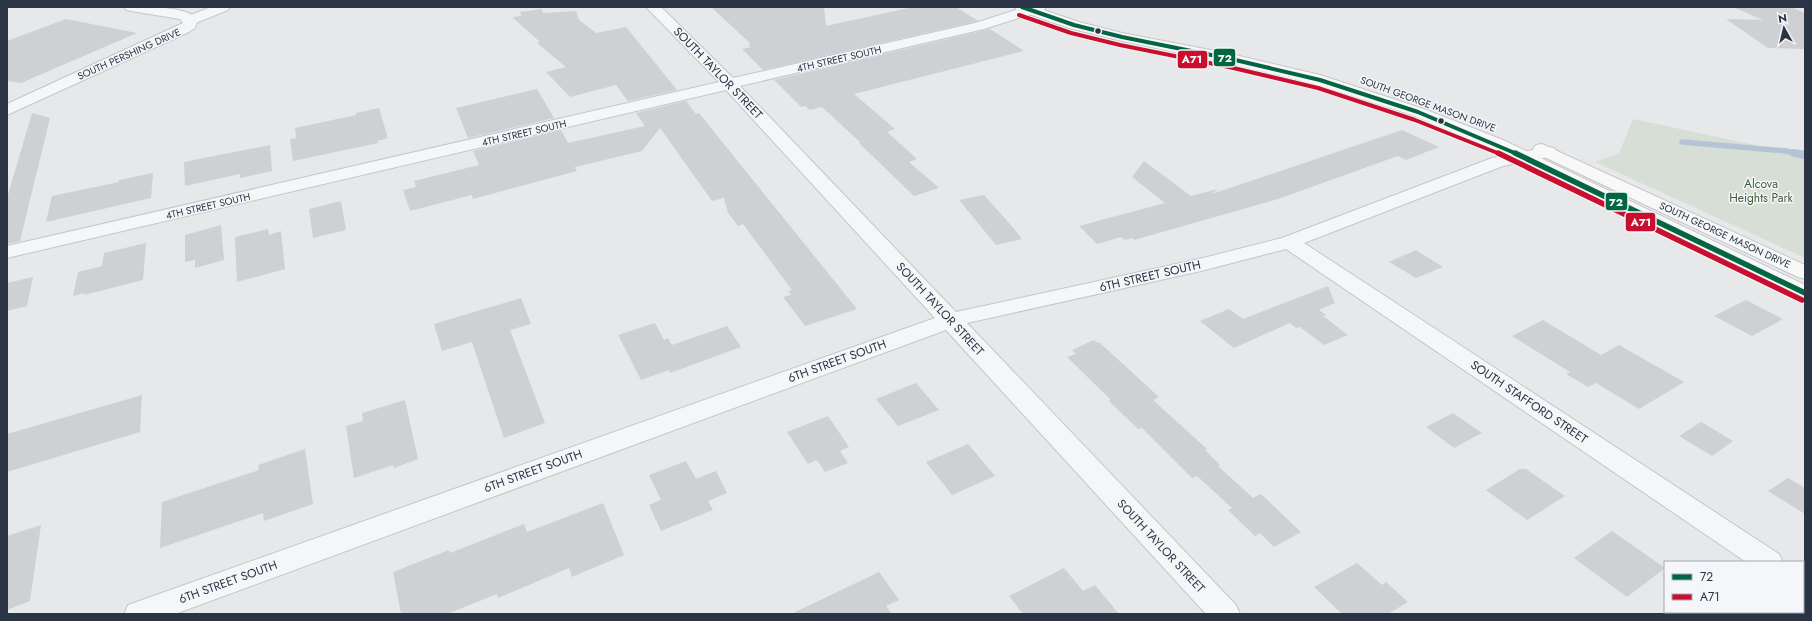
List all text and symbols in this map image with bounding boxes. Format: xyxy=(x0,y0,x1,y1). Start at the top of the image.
north arrow xyxy=(1764,8,1804,48)
text: N xyxy=(1777,10,1788,27)
street label: SOUTH TAYLOR STREET xyxy=(669,23,767,123)
street label: SOUTH PERSHING DRIVE xyxy=(75,24,183,84)
unlabelled marker xyxy=(1093,26,1103,36)
street label: 4TH STREET SOUTH xyxy=(795,42,883,76)
line badge: 72 xyxy=(1213,48,1236,67)
line badge: A71 xyxy=(1177,50,1208,69)
text: 72 xyxy=(1218,50,1232,66)
text: A71 xyxy=(1181,51,1202,67)
street label: SOUTH GEORGE MASON DRIVE xyxy=(1358,72,1498,136)
street label: 4TH STREET SOUTH xyxy=(480,116,568,150)
unlabelled marker xyxy=(1436,116,1446,126)
park label: Alcova Heights Park xyxy=(1729,175,1794,207)
street label: 4TH STREET SOUTH xyxy=(164,189,252,223)
line badge: 72 xyxy=(1605,192,1628,211)
text: 72 xyxy=(1609,194,1623,210)
street label: SOUTH GEORGE MASON DRIVE xyxy=(1657,198,1793,272)
line badge: A71 xyxy=(1625,212,1656,232)
text: A71 xyxy=(1630,214,1651,230)
street label: 6TH STREET SOUTH xyxy=(1097,256,1203,296)
street label: SOUTH TAYLOR STREET xyxy=(892,258,988,360)
street label: 6TH STREET SOUTH xyxy=(785,335,889,387)
street label: SOUTH STAFFORD STREET xyxy=(1467,356,1592,448)
street label: 6TH STREET SOUTH xyxy=(481,445,585,497)
street label: SOUTH TAYLOR STREET xyxy=(1113,495,1209,597)
street label: 6TH STREET SOUTH xyxy=(176,556,280,608)
legend xyxy=(1664,561,1804,613)
text: 72 xyxy=(1700,568,1713,586)
text: A71 xyxy=(1700,588,1720,606)

